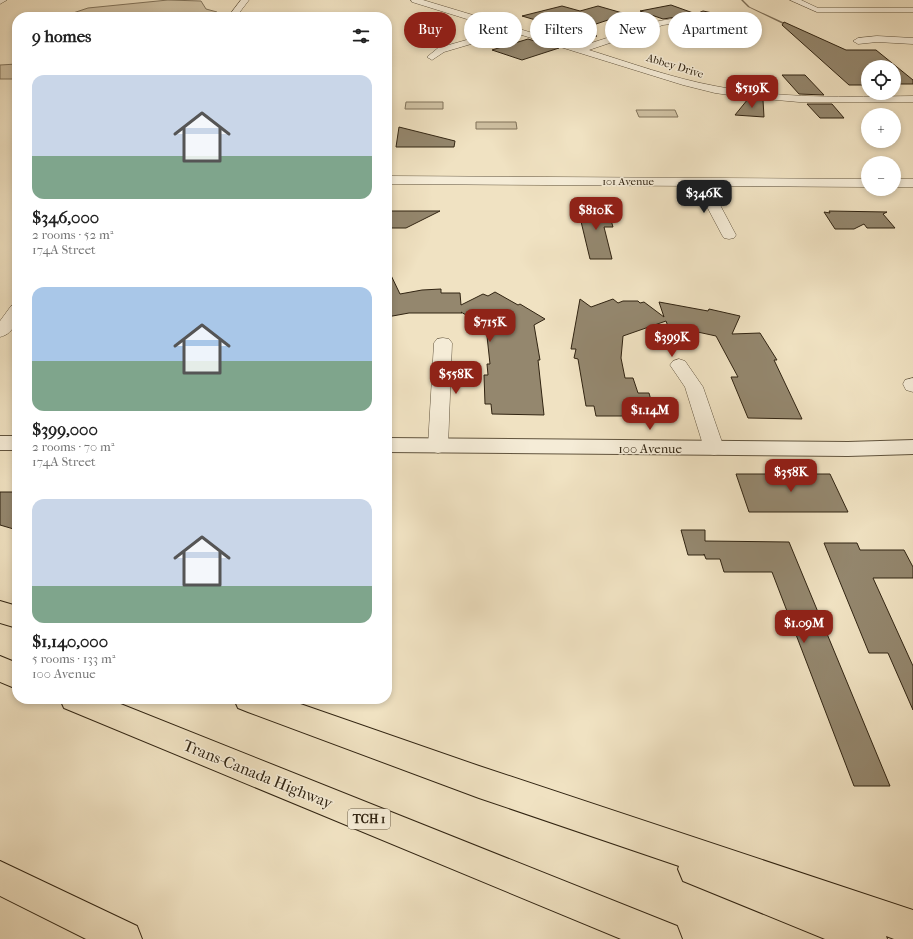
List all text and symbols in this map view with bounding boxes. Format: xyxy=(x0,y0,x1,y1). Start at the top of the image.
chip: Buy xyxy=(404,12,456,48)
chip: Rent xyxy=(464,12,522,48)
chip: Filters xyxy=(530,12,597,48)
chip: New xyxy=(605,12,660,48)
chip: Apartment xyxy=(668,12,762,48)
icon: filters xyxy=(350,25,372,47)
text: 9 homes xyxy=(32,26,91,46)
street label: Abbey Drive xyxy=(644,51,706,81)
map controls xyxy=(861,60,901,196)
button: locate xyxy=(861,60,901,100)
pin: $519K xyxy=(724,75,780,109)
text: $519K xyxy=(735,80,769,95)
icon: home xyxy=(166,101,238,173)
button: + xyxy=(861,108,901,148)
button: − xyxy=(861,156,901,196)
street label: 101 Avenue xyxy=(602,175,654,188)
pin: $346K xyxy=(676,180,732,214)
text: $346K xyxy=(686,185,722,200)
pin: $810K xyxy=(568,197,624,231)
text: $810K xyxy=(579,202,613,217)
text: $346,000 xyxy=(32,207,99,227)
text: 2 rooms · 52 m² xyxy=(32,227,113,242)
text: 174A Street xyxy=(32,242,96,257)
pin: $715K xyxy=(462,309,518,343)
icon: home xyxy=(166,313,238,385)
text: $715K xyxy=(473,314,507,329)
pin: $399K xyxy=(644,324,700,358)
text: $399K xyxy=(654,329,690,344)
pin: $558K xyxy=(428,361,484,395)
text: $558K xyxy=(439,366,473,381)
pin: $1.14M xyxy=(617,397,683,431)
text: $1.14M xyxy=(631,402,669,417)
text: $399,000 xyxy=(32,419,98,439)
text: 2 rooms · 70 m² xyxy=(32,439,115,454)
street label: 100 Avenue xyxy=(618,441,682,456)
text: 174A Street xyxy=(32,454,96,469)
pin: $358K xyxy=(763,459,819,493)
text: $358K xyxy=(774,464,808,479)
icon: home xyxy=(166,525,238,597)
pin: $1.09M xyxy=(771,610,837,644)
text: $1.09M xyxy=(784,615,824,630)
text: $1,140,000 xyxy=(32,631,108,651)
text: 5 rooms · 133 m² xyxy=(32,651,115,666)
text: 100 Avenue xyxy=(32,666,96,681)
street label: Trans-Canada Highway xyxy=(180,735,336,813)
road number: TCH 1 xyxy=(348,809,390,829)

